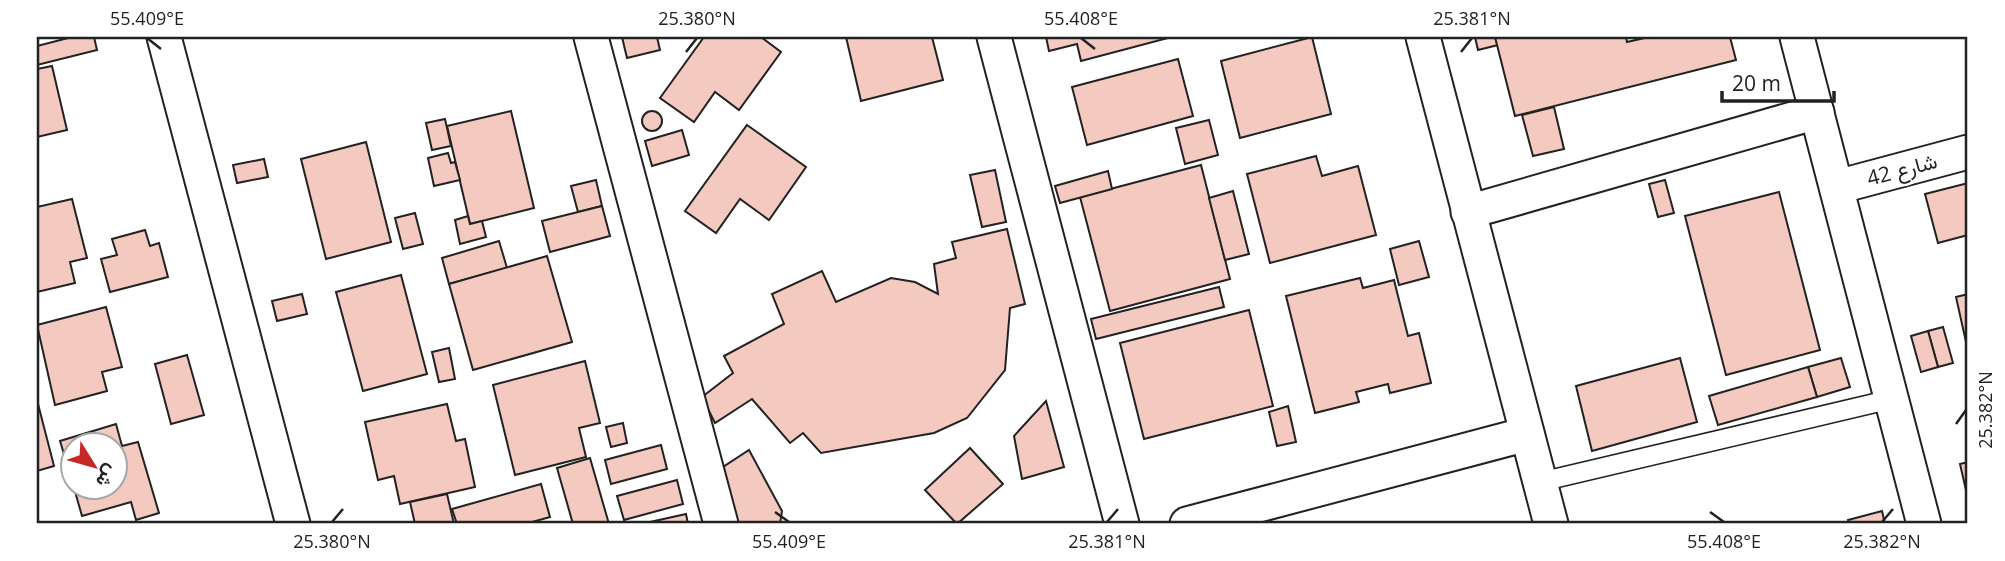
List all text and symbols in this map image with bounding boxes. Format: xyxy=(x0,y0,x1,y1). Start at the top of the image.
text: 55.409°E xyxy=(110,6,184,30)
text: 25.380°N xyxy=(658,6,736,30)
text: 55.408°E xyxy=(1044,6,1118,30)
text: 25.381°N xyxy=(1433,6,1511,30)
scale bar xyxy=(1722,60,1834,104)
text: 20 m xyxy=(1732,69,1781,97)
street label: شارع 42 xyxy=(1863,146,1940,193)
text: 25.382°N xyxy=(1973,371,1997,449)
north arrow xyxy=(60,432,130,502)
text: ش xyxy=(90,459,125,493)
text: 25.380°N xyxy=(293,529,371,553)
text: 55.409°E xyxy=(752,529,826,553)
text: 25.381°N xyxy=(1068,529,1146,553)
text: 55.408°E xyxy=(1687,529,1761,553)
text: 25.382°N xyxy=(1843,529,1921,553)

